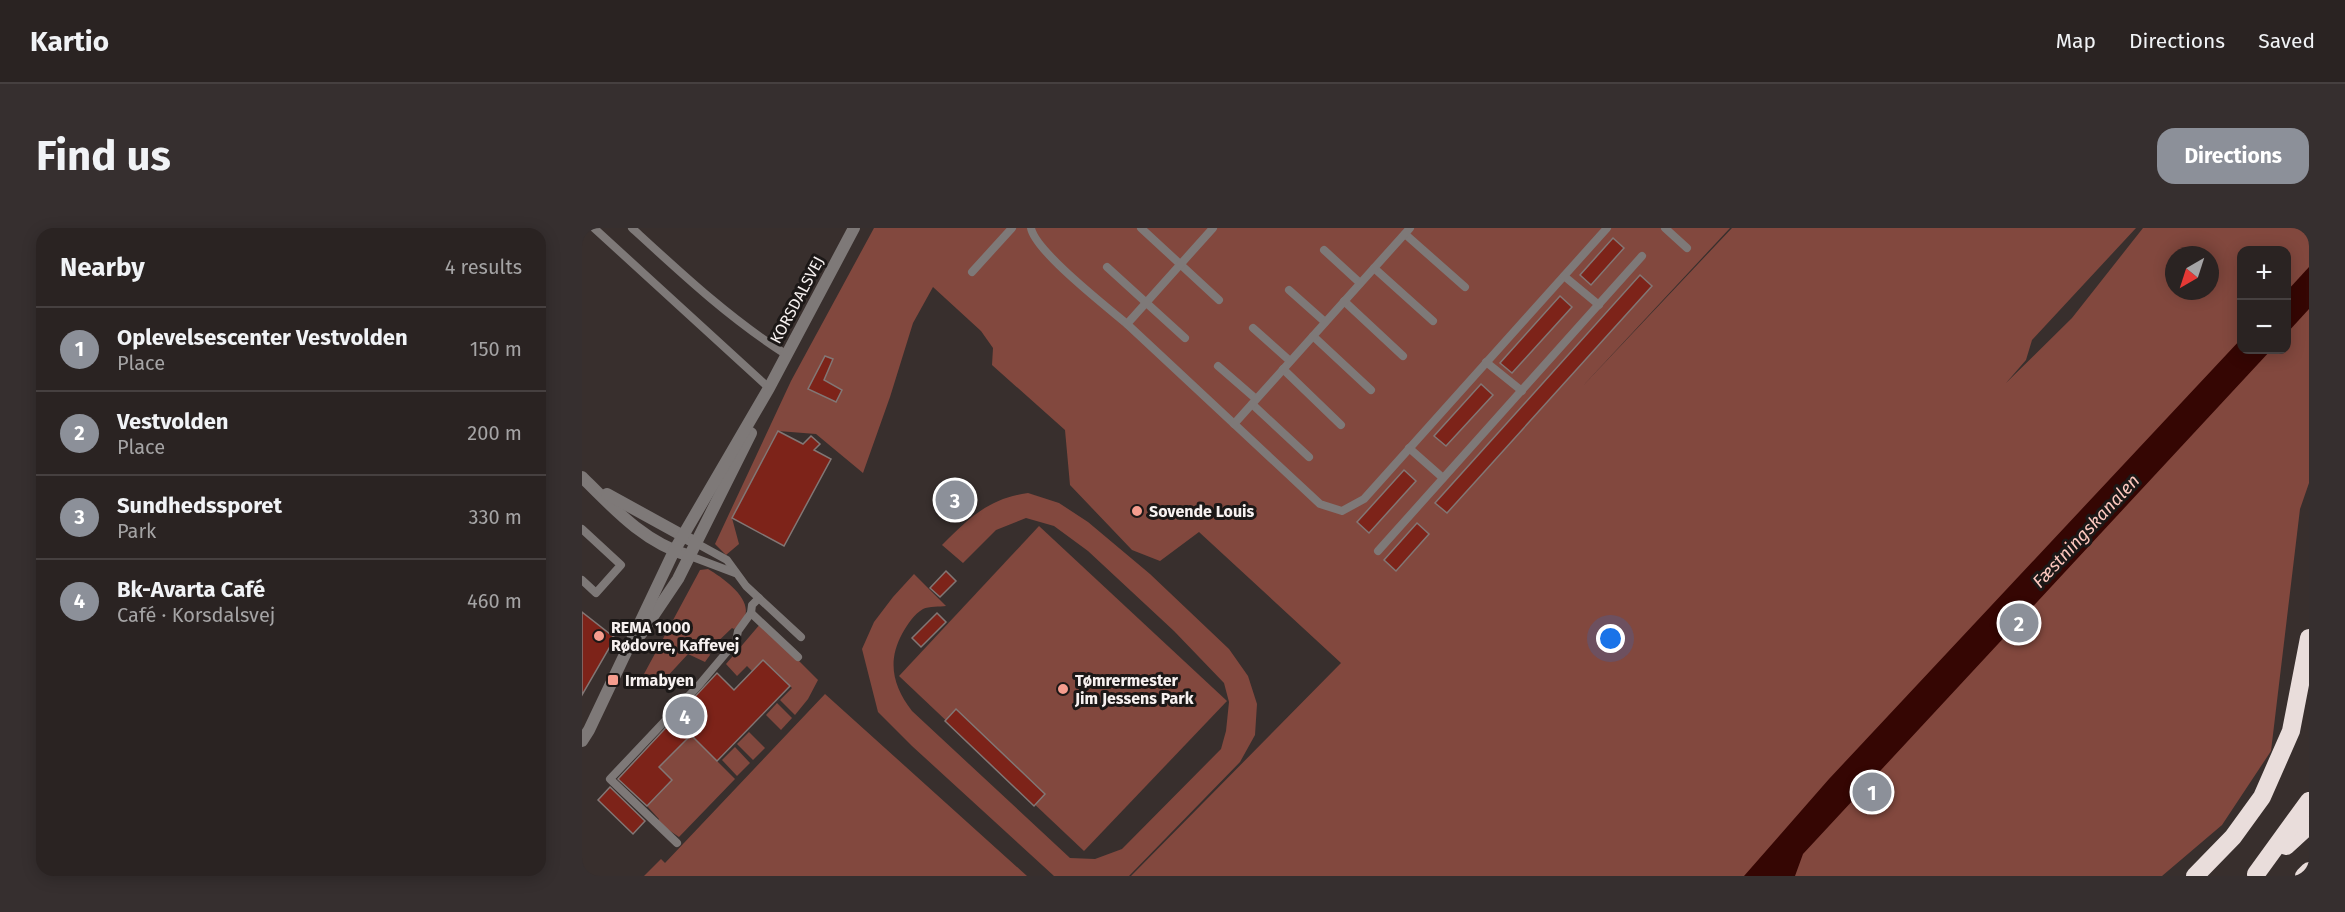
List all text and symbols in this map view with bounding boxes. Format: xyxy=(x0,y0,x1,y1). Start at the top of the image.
text: Kartio xyxy=(30,25,109,58)
text: Map xyxy=(2056,28,2096,54)
text: Directions xyxy=(2129,28,2225,54)
text: Saved xyxy=(2258,28,2315,54)
button: Directions xyxy=(2157,128,2309,184)
text: Find us xyxy=(36,131,171,181)
north arrow xyxy=(2165,246,2219,300)
map controls xyxy=(2237,246,2291,354)
button: + xyxy=(2237,246,2291,300)
text: Nearby xyxy=(60,252,145,283)
street label: KORSDALSVEJ xyxy=(766,253,828,347)
text: 4 results xyxy=(445,255,522,279)
button: − xyxy=(2237,300,2291,354)
text: Oplevelsescenter Vestvolden xyxy=(117,324,408,351)
text: 1 xyxy=(75,337,84,361)
text: 150 m xyxy=(470,337,522,361)
text: Place xyxy=(117,351,165,375)
text: Vestvolden xyxy=(117,408,229,435)
text: 2 xyxy=(74,421,85,445)
text: 200 m xyxy=(467,421,522,445)
text: Place xyxy=(117,435,165,459)
water label: Fæstningskanalen xyxy=(2028,470,2144,592)
pin: 3 xyxy=(936,478,974,522)
text: Sundhedssporet xyxy=(117,492,282,519)
place label: Sovende Louis xyxy=(1149,502,1255,521)
marker: Sovende Louis xyxy=(1130,504,1144,518)
text: 3 xyxy=(74,505,85,529)
text: 330 m xyxy=(468,505,522,529)
text: Park xyxy=(117,519,156,543)
text: Bk-Avarta Café xyxy=(117,576,265,603)
text: 4 xyxy=(74,589,85,613)
text: 460 m xyxy=(467,589,522,613)
pin: 2 xyxy=(2000,600,2038,646)
text: Café · Korsdalsvej xyxy=(117,603,275,627)
place label: REMA 1000 Rødovre, Kaffevej xyxy=(611,618,739,655)
your location xyxy=(1596,624,1625,653)
marker: REMA 1000 Rødovre, Kaffevej xyxy=(592,629,606,643)
place label: Irmabyen xyxy=(625,671,694,690)
place label: Tømrermester Jim Jessens Park xyxy=(1074,671,1194,708)
marker: Irmabyen xyxy=(606,673,620,687)
marker: Tømrermester Jim Jessens Park xyxy=(1056,682,1070,696)
pin: 4 xyxy=(666,694,704,738)
pin: 1 xyxy=(1852,770,1892,814)

